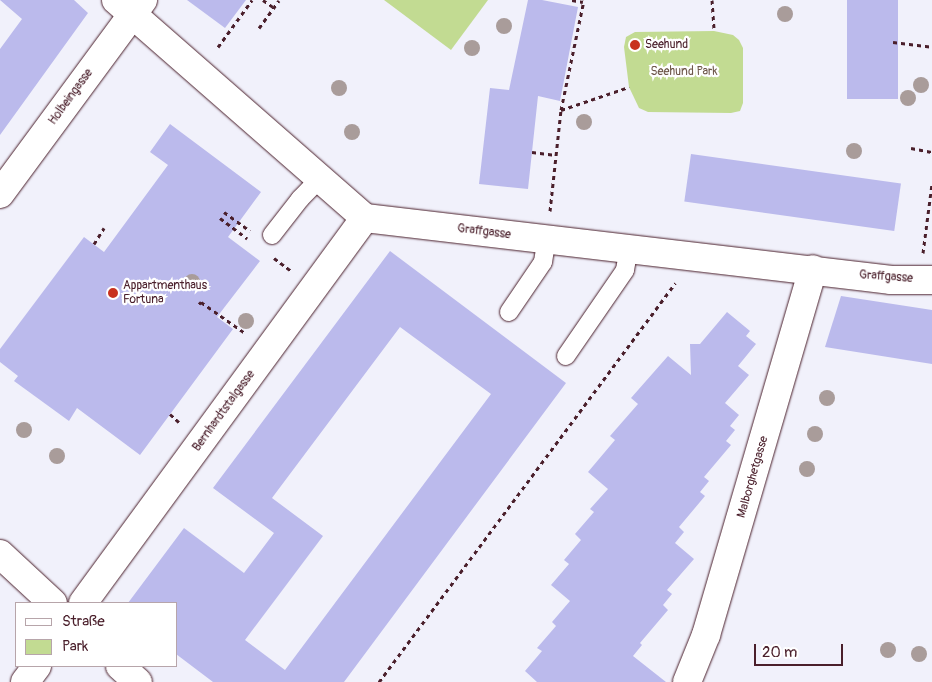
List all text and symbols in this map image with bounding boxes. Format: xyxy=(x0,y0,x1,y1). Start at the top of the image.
place label: Seehund xyxy=(645,38,688,52)
marker: Seehund xyxy=(629,39,641,51)
park label: Seehund Park xyxy=(651,65,717,79)
street label: Holbeingasse xyxy=(46,66,96,128)
street label: Graffgasse xyxy=(456,222,512,242)
street label: Graffgasse xyxy=(859,268,913,286)
place label: Appartmenthaus Fortuna xyxy=(123,279,207,307)
marker: Appartmenthaus Fortuna xyxy=(107,287,119,299)
street label: Bernhardtstalgasse xyxy=(190,368,258,454)
street label: Malborghetgasse xyxy=(734,434,772,520)
legend xyxy=(15,602,178,667)
text: Straße xyxy=(62,612,105,631)
scale bar xyxy=(757,634,846,666)
text: Park xyxy=(62,637,88,656)
text: 20 m xyxy=(762,643,797,662)

